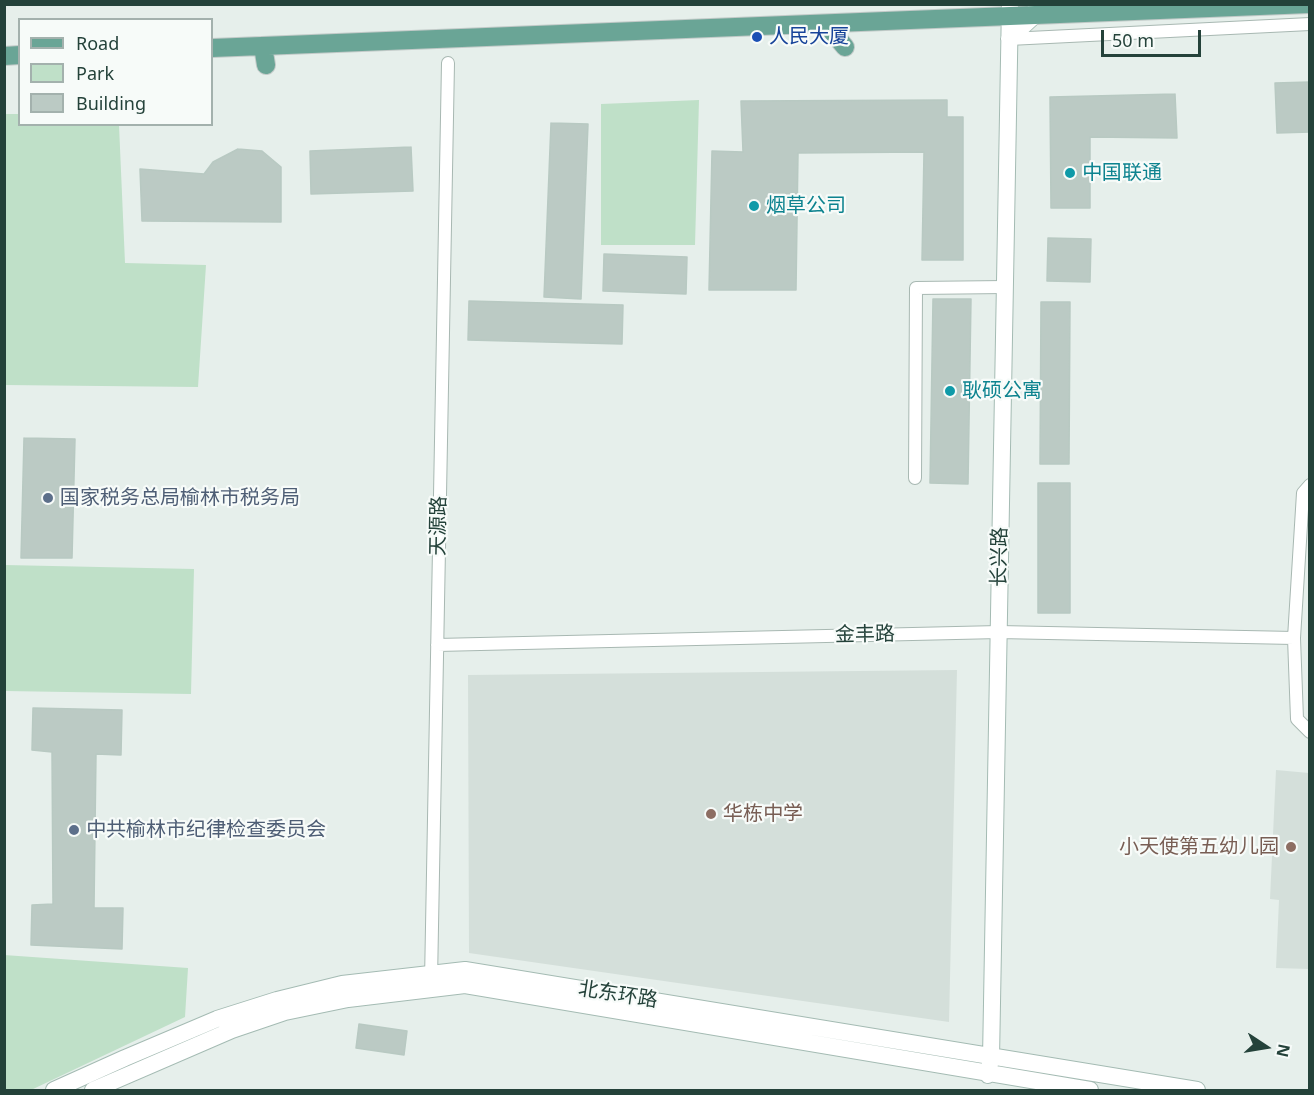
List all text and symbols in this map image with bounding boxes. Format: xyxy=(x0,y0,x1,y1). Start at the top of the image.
legend xyxy=(18,18,213,126)
scale bar xyxy=(1104,18,1204,56)
place label: 人民大厦 xyxy=(769,25,849,49)
text: 50 m xyxy=(1112,28,1154,52)
marker: 人民大厦 xyxy=(750,30,764,44)
text: Road xyxy=(76,31,119,55)
text: Park xyxy=(76,61,114,85)
text: Building xyxy=(76,91,146,115)
place label: 中国联通 xyxy=(1082,161,1162,185)
marker: 中国联通 xyxy=(1063,166,1077,180)
place label: 烟草公司 xyxy=(766,194,846,218)
marker: 烟草公司 xyxy=(747,199,761,213)
place label: 耿硕公寓 xyxy=(962,379,1042,403)
marker: 耿硕公寓 xyxy=(943,384,957,398)
place label: 国家税务总局榆林市税务局 xyxy=(60,486,300,510)
marker: 国家税务总局榆林市税务局 xyxy=(41,491,55,505)
street label: 天源路 xyxy=(426,496,452,556)
street label: 长兴路 xyxy=(987,527,1013,587)
street label: 金丰路 xyxy=(835,622,895,648)
place label: 华栋中学 xyxy=(723,802,803,826)
marker: 华栋中学 xyxy=(704,807,718,821)
place label: 中共榆林市纪律检查委员会 xyxy=(86,818,326,842)
marker: 中共榆林市纪律检查委员会 xyxy=(67,823,81,837)
place label: 小天使第五幼儿园 xyxy=(1119,835,1279,859)
marker: 小天使第五幼儿园 xyxy=(1284,840,1298,854)
street label: 北东环路 xyxy=(577,977,659,1013)
north arrow xyxy=(1236,1017,1296,1077)
text: N xyxy=(1271,1042,1296,1059)

